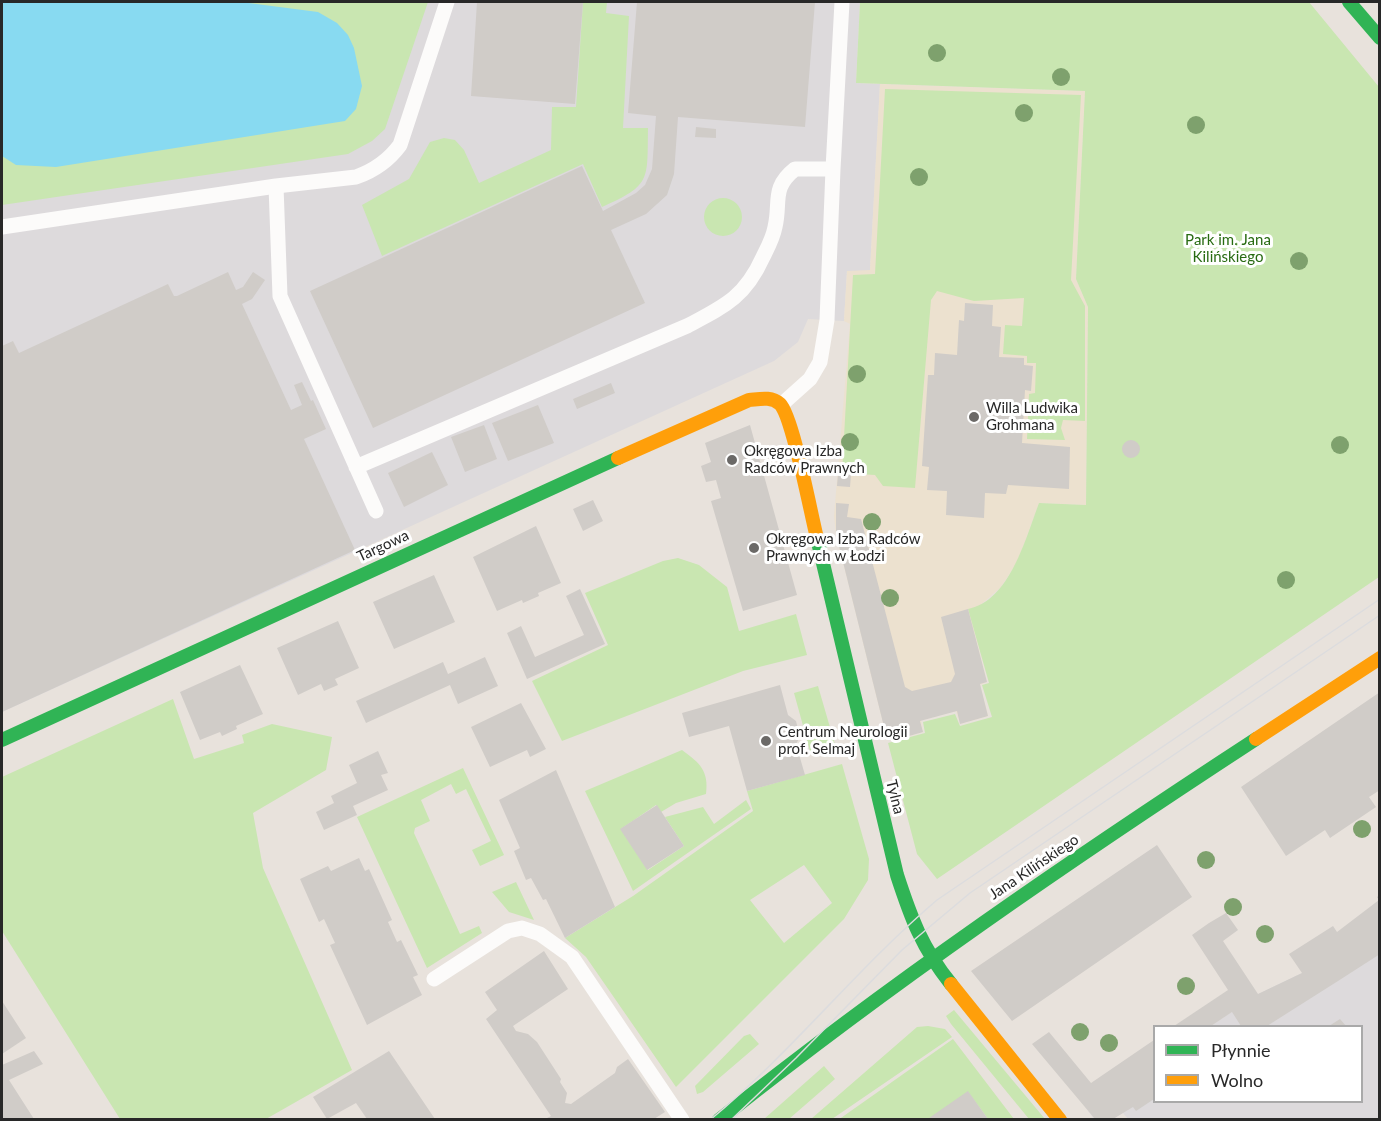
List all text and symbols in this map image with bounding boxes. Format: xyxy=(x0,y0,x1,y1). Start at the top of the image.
park label: Park im. Jana Kilińskiego xyxy=(1185,231,1271,266)
place label: Willa Ludwika Grohmana xyxy=(986,399,1078,434)
marker: Willa Ludwika Grohmana xyxy=(967,410,981,424)
place label: Okręgowa Izba Radców Prawnych xyxy=(744,442,865,477)
marker: Okręgowa Izba Radców Prawnych xyxy=(725,453,739,467)
street label: Targowa xyxy=(354,526,412,566)
place label: Okręgowa Izba Radców Prawnych w Łodzi xyxy=(766,530,920,565)
marker: Okręgowa Izba Radców Prawnych w Łodzi xyxy=(747,541,761,555)
place label: Centrum Neurologii prof. Selmaj xyxy=(778,723,908,758)
marker: Centrum Neurologii prof. Selmaj xyxy=(759,734,773,748)
street label: Tylna xyxy=(882,778,908,816)
street label: Jana Kilińskiego xyxy=(986,830,1082,904)
legend xyxy=(1153,1025,1363,1103)
text: Płynnie xyxy=(1211,1039,1271,1061)
text: Wolno xyxy=(1211,1069,1263,1091)

